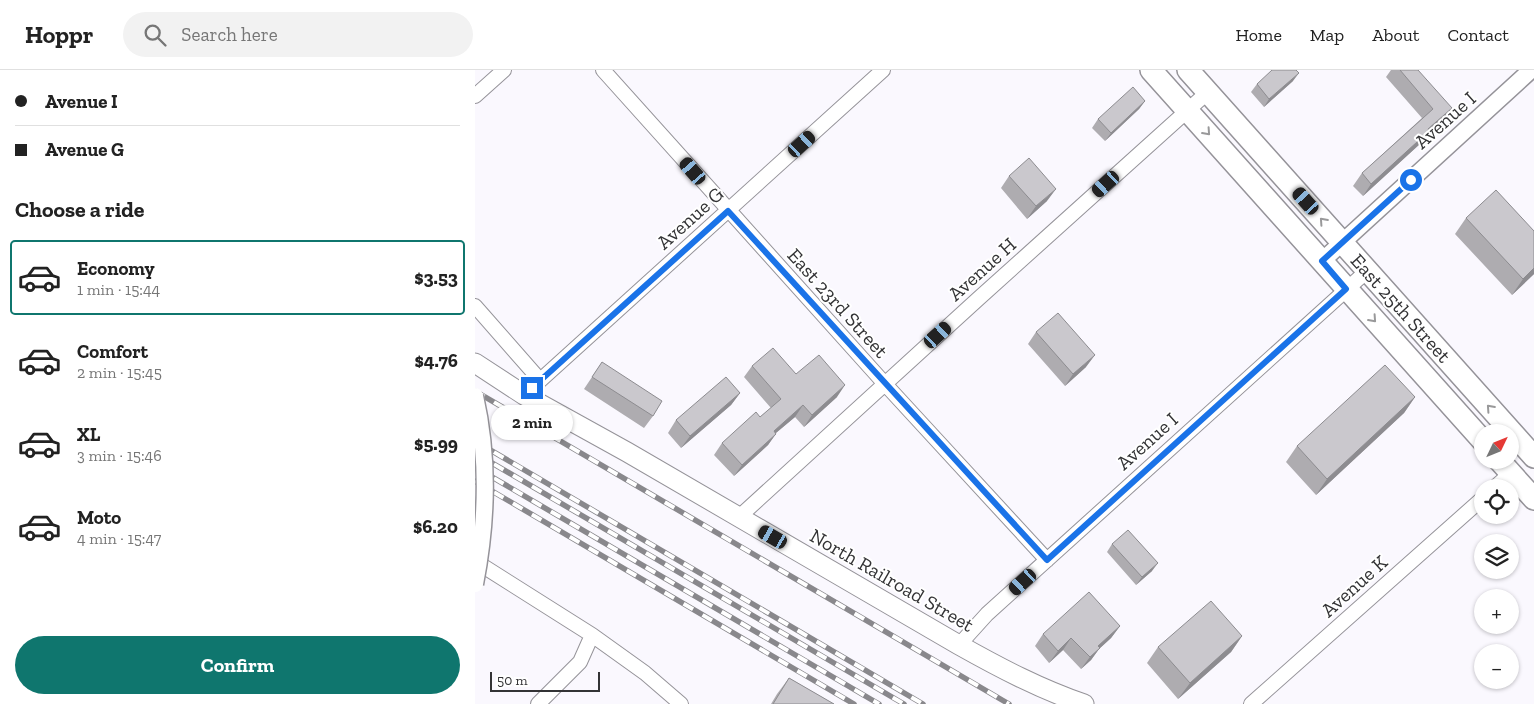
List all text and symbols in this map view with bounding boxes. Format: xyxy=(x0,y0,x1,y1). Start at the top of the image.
search box xyxy=(123,12,473,57)
text: Hoppr xyxy=(25,20,93,49)
icon: search xyxy=(141,21,169,49)
text: Search here xyxy=(181,23,278,46)
text: Home xyxy=(1235,24,1282,46)
text: Map xyxy=(1310,24,1344,46)
text: About xyxy=(1372,24,1419,46)
text: Contact xyxy=(1447,24,1509,46)
street label: Avenue I xyxy=(1409,86,1481,154)
text: Avenue I xyxy=(45,90,118,113)
one-way arrow xyxy=(1201,127,1210,136)
car xyxy=(785,128,818,160)
text: Avenue G xyxy=(45,138,124,161)
car xyxy=(677,155,708,187)
car xyxy=(1089,168,1122,200)
route start xyxy=(1400,169,1422,191)
street label: Avenue G xyxy=(652,182,729,254)
car xyxy=(1290,185,1321,217)
text: Choose a ride xyxy=(15,196,145,223)
one-way arrow xyxy=(1320,218,1329,227)
street label: Avenue H xyxy=(943,232,1021,306)
street label: East 23rd Street xyxy=(783,243,894,363)
street label: East 25th Street xyxy=(1346,249,1457,368)
icon: car xyxy=(17,255,62,300)
text: Economy xyxy=(77,257,155,280)
text: $3.53 xyxy=(414,266,458,289)
text: 1 min · 15:44 xyxy=(77,280,160,299)
one-way arrow xyxy=(1367,314,1376,323)
car xyxy=(921,319,954,351)
icon: car xyxy=(17,338,62,383)
text: Comfort xyxy=(77,340,148,363)
text: $4.76 xyxy=(414,349,458,372)
text: 2 min · 15:45 xyxy=(77,363,162,382)
route end xyxy=(521,377,543,399)
one-way arrow xyxy=(1487,404,1496,413)
callout: 2 min xyxy=(491,406,573,440)
street label: Avenue I xyxy=(1111,407,1183,475)
text: 2 min xyxy=(512,413,552,432)
icon: car xyxy=(17,421,62,466)
text: XL xyxy=(77,423,100,446)
north arrow xyxy=(1474,424,1519,469)
map controls xyxy=(1474,424,1519,689)
text: $5.99 xyxy=(414,432,458,455)
text: 3 min · 15:46 xyxy=(77,446,162,465)
button: locate xyxy=(1474,479,1519,524)
icon: car xyxy=(17,504,62,549)
text: Moto xyxy=(77,506,121,529)
text: $6.20 xyxy=(413,515,458,538)
car xyxy=(756,523,789,551)
street label: North Railroad Street xyxy=(806,523,979,637)
text: 4 min · 15:47 xyxy=(77,529,161,548)
button: layers xyxy=(1474,534,1519,579)
street label: Avenue K xyxy=(1316,550,1392,622)
car xyxy=(1006,566,1039,598)
button: + xyxy=(1474,589,1519,634)
button: Confirm xyxy=(15,636,460,694)
button: − xyxy=(1474,644,1519,689)
scale bar xyxy=(490,669,600,692)
text: 50 m xyxy=(497,672,528,689)

